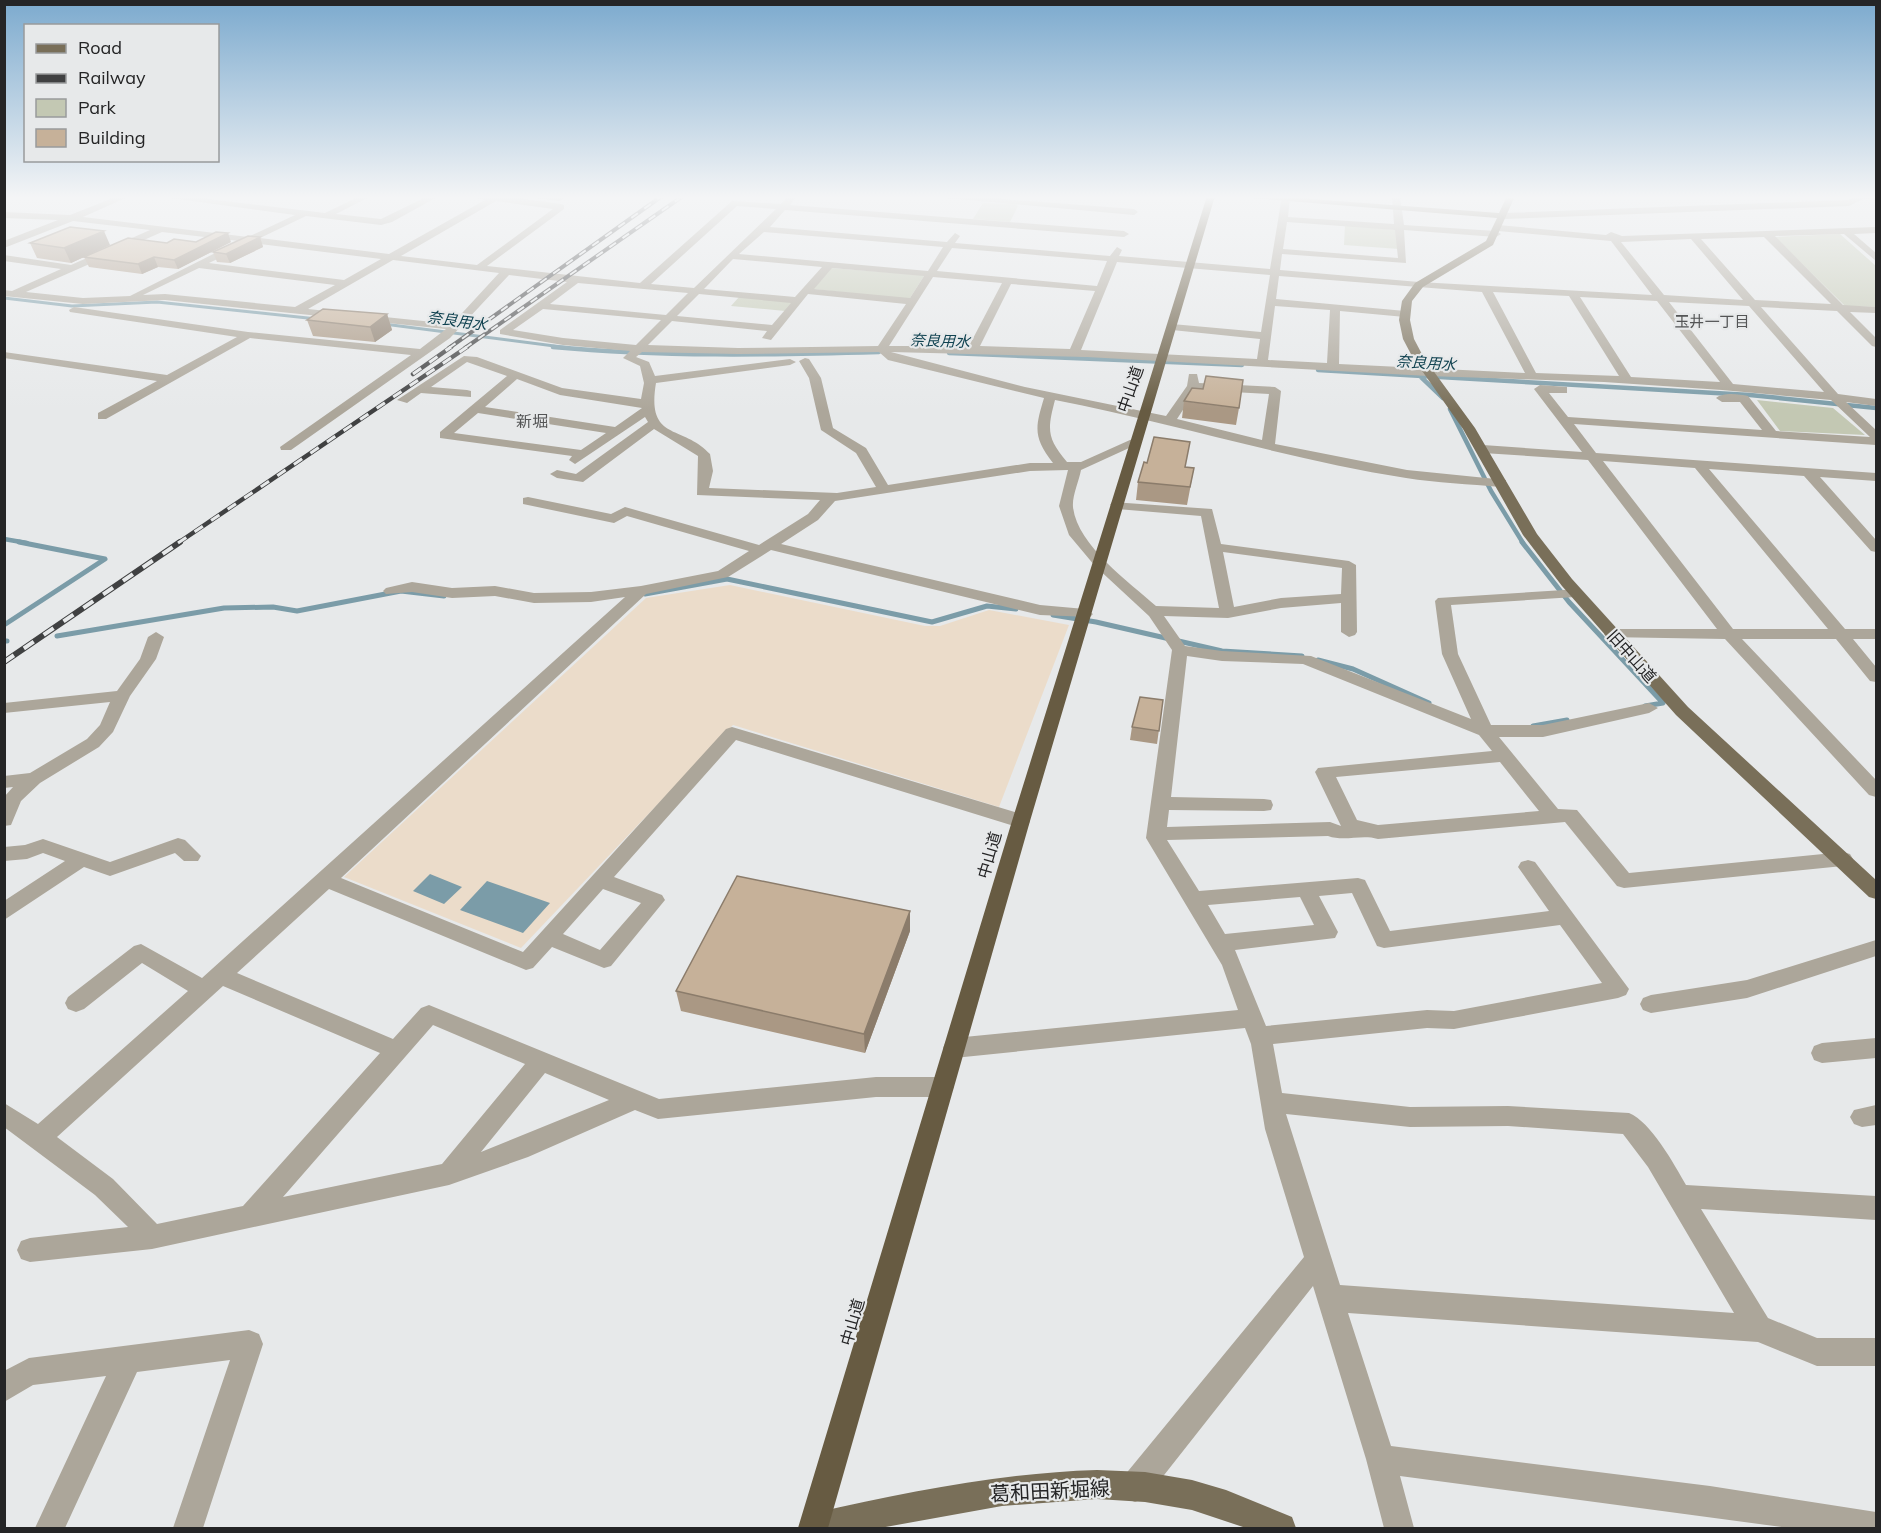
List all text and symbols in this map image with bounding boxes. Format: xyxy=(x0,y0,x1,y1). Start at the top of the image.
legend xyxy=(24,24,219,162)
text: Road xyxy=(78,36,122,59)
text: Railway xyxy=(78,66,146,89)
text: Park xyxy=(78,96,117,119)
text: Building xyxy=(78,126,146,149)
water label: 奈良用水 xyxy=(426,307,490,334)
district label: 玉井一丁目 xyxy=(1674,312,1750,331)
water label: 奈良用水 xyxy=(910,330,972,351)
water label: 奈良用水 xyxy=(1395,351,1459,374)
street label: 中山道 xyxy=(1113,363,1147,415)
district label: 新堀 xyxy=(516,411,548,431)
street label: 旧中山道 xyxy=(1603,626,1661,686)
street label: 中山道 xyxy=(973,829,1005,881)
street label: 中山道 xyxy=(836,1296,868,1348)
street label: 葛和田新堀線 xyxy=(989,1475,1111,1506)

